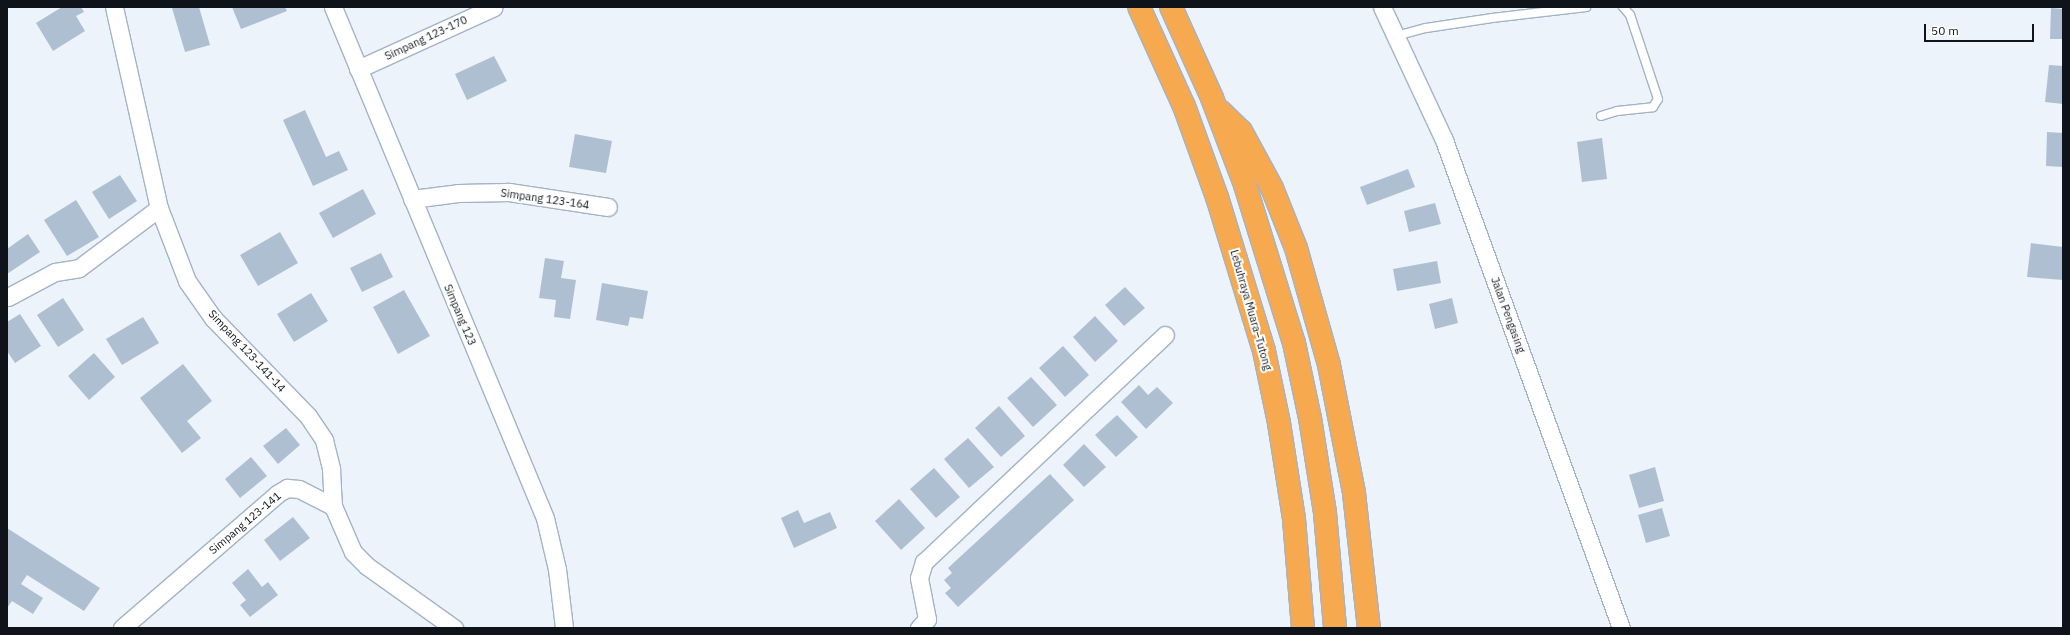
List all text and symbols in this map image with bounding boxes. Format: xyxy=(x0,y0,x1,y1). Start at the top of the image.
street label: Simpang 123-170 xyxy=(383,13,469,63)
scale bar xyxy=(1926,16,2036,42)
text: 50 m xyxy=(1931,23,1959,38)
street label: Simpang 123-164 xyxy=(500,186,590,212)
street label: Lebuhraya Muara–Tutong xyxy=(1227,248,1275,372)
street label: Jalan Pengasing xyxy=(1488,275,1528,355)
street label: Simpang 123 xyxy=(441,282,479,348)
street label: Simpang 123-141-14 xyxy=(206,307,288,395)
street label: Simpang 123-141 xyxy=(206,489,284,557)

